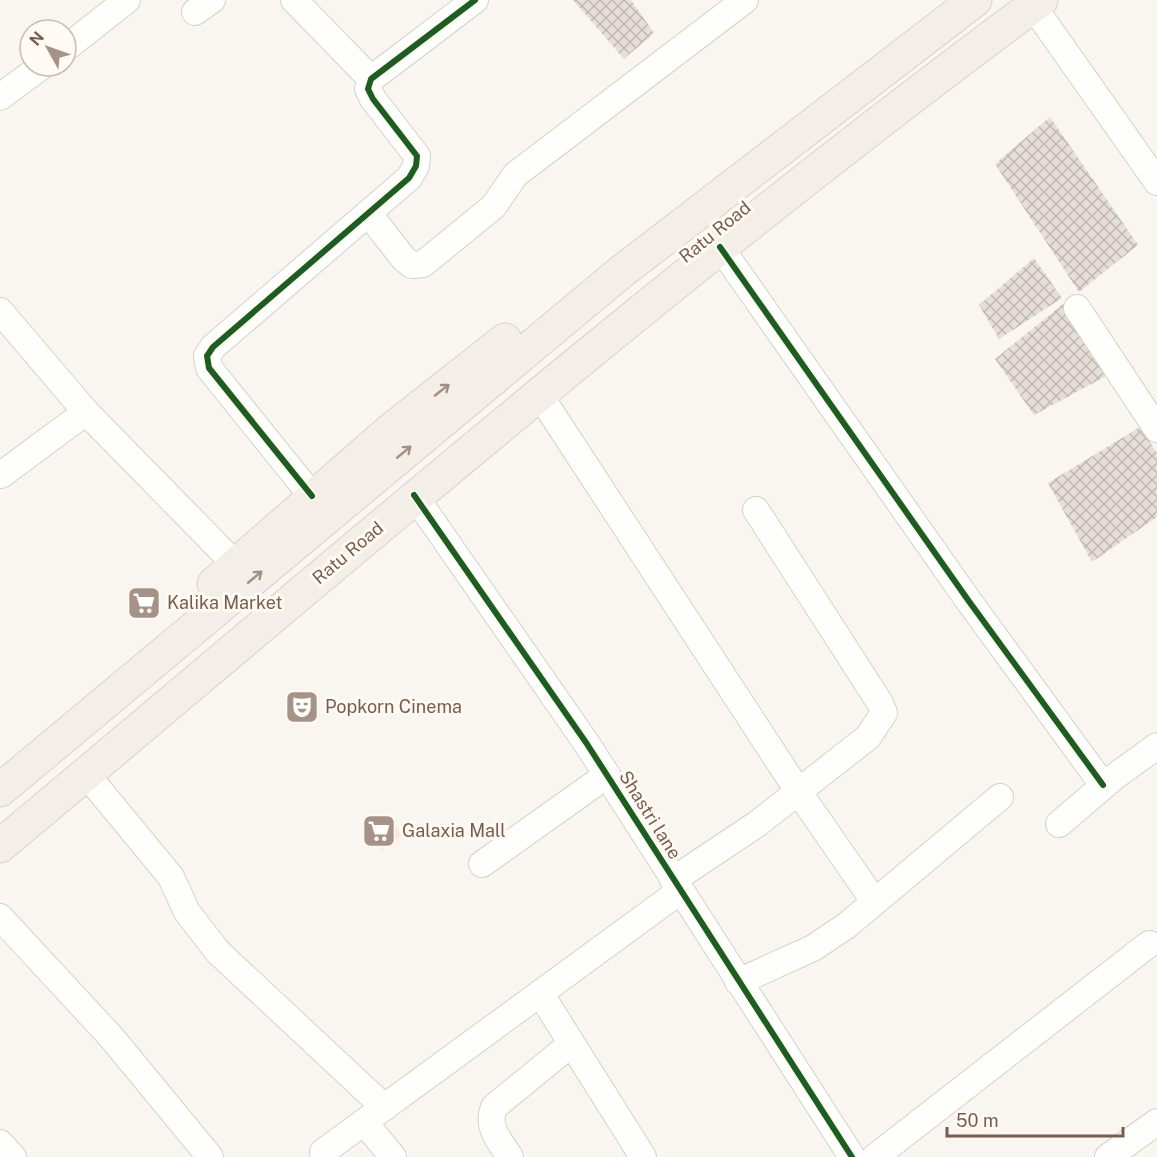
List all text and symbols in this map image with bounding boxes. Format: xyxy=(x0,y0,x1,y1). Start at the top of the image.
north arrow xyxy=(18,18,78,78)
text: N xyxy=(26,28,48,50)
street label: Ratu Road xyxy=(675,196,755,267)
one-way arrow xyxy=(433,383,449,396)
one-way arrow xyxy=(396,446,412,459)
street label: Ratu Road xyxy=(308,517,387,588)
one-way arrow xyxy=(246,571,262,584)
supermarket icon: Kalika Market xyxy=(126,585,162,621)
place label: Kalika Market xyxy=(167,592,283,613)
theatre icon: Popkorn Cinema xyxy=(284,689,320,725)
place label: Popkorn Cinema xyxy=(325,696,462,717)
street label: Shastri lane xyxy=(615,767,686,863)
supermarket icon: Galaxia Mall xyxy=(361,813,397,849)
place label: Galaxia Mall xyxy=(402,820,506,841)
scale bar xyxy=(947,1100,1122,1138)
text: 50 m xyxy=(956,1110,999,1131)

